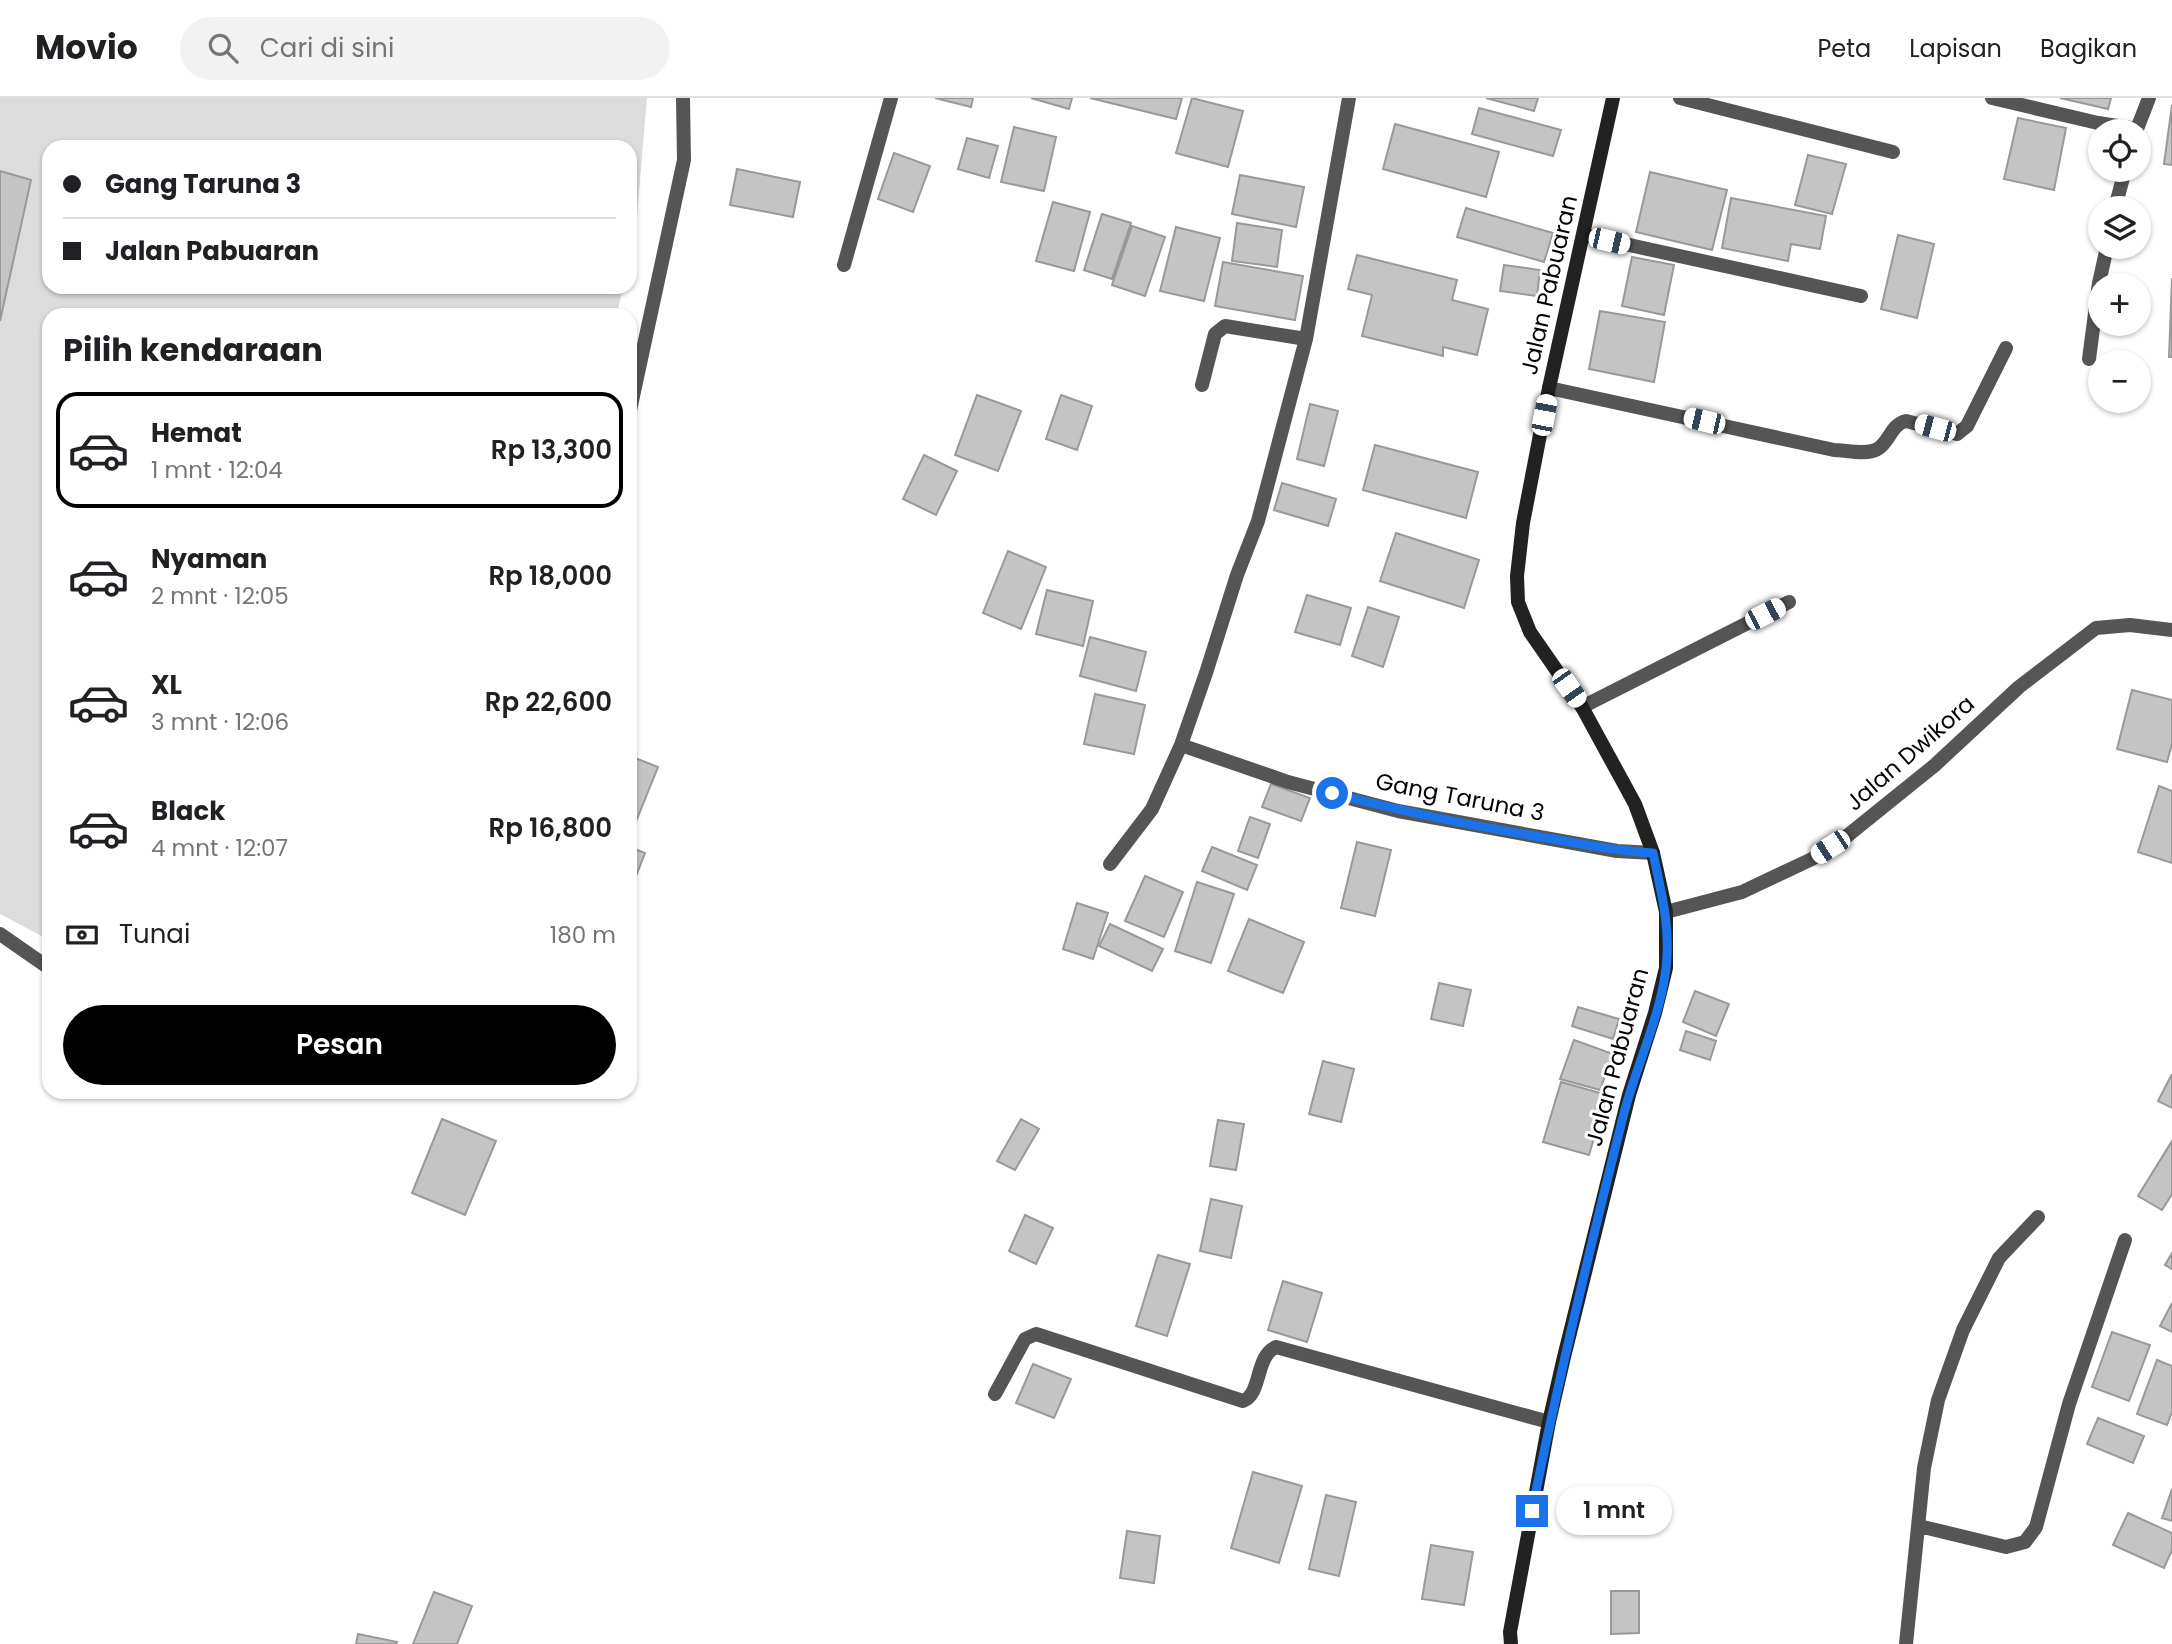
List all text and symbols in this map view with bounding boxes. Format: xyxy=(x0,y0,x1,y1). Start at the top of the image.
search box xyxy=(180,17,670,80)
text: Movio xyxy=(35,24,138,71)
icon: search xyxy=(204,29,242,67)
text: Cari di sini xyxy=(260,30,394,66)
text: Peta xyxy=(1817,32,1871,65)
text: Lapisan xyxy=(1909,32,2002,65)
text: Bagikan xyxy=(2040,32,2137,65)
map controls xyxy=(2088,119,2151,413)
button: locate xyxy=(2088,119,2151,182)
text: Gang Taruna 3 xyxy=(105,166,301,202)
street label: Jalan Pabuaran xyxy=(1513,192,1585,378)
button: layers xyxy=(2088,196,2151,259)
car xyxy=(1587,226,1632,256)
text: Jalan Pabuaran xyxy=(105,233,319,269)
button: + xyxy=(2088,273,2151,336)
text: Pilih kendaraan xyxy=(63,327,323,372)
button: − xyxy=(2088,350,2151,413)
car xyxy=(1530,392,1559,438)
car xyxy=(1682,406,1727,436)
car xyxy=(1912,412,1959,444)
text: Hemat xyxy=(151,415,242,451)
icon: car xyxy=(67,419,130,482)
text: Rp 13,300 xyxy=(491,432,612,468)
text: 1 mnt · 12:04 xyxy=(151,454,283,486)
text: Nyaman xyxy=(151,541,267,577)
icon: car xyxy=(67,545,130,608)
text: Rp 18,000 xyxy=(488,558,612,594)
text: 2 mnt · 12:05 xyxy=(151,580,289,612)
car xyxy=(1742,595,1789,633)
car xyxy=(1549,665,1590,711)
text: XL xyxy=(151,667,182,703)
icon: car xyxy=(67,671,130,734)
text: Rp 22,600 xyxy=(485,684,612,720)
street label: Jalan Dwikora xyxy=(1839,688,1981,818)
text: 3 mnt · 12:06 xyxy=(151,706,289,738)
street label: Gang Taruna 3 xyxy=(1373,765,1547,829)
route start xyxy=(1316,777,1348,809)
text: Black xyxy=(151,793,225,829)
icon: car xyxy=(67,797,130,860)
text: Rp 16,800 xyxy=(489,810,612,846)
car xyxy=(1807,827,1854,867)
text: 4 mnt · 12:07 xyxy=(151,832,288,864)
icon: cash xyxy=(63,916,101,954)
text: Tunai xyxy=(119,916,190,952)
text: 180 m xyxy=(550,919,616,951)
street label: Jalan Pabuaran xyxy=(1578,964,1656,1150)
button: Pesan xyxy=(63,1005,616,1085)
callout: 1 mnt xyxy=(1556,1486,1672,1536)
text: 1 mnt xyxy=(1583,1494,1645,1526)
route end xyxy=(1516,1495,1548,1527)

